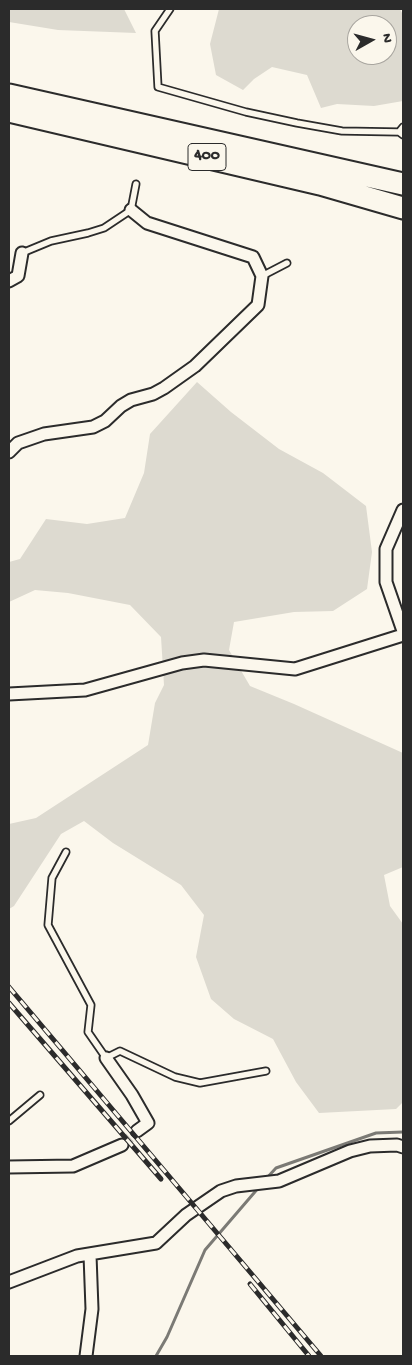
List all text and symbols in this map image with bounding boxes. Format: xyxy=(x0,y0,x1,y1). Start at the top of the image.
north arrow xyxy=(347,15,397,65)
text: N xyxy=(377,33,395,44)
road number: 400 xyxy=(188,144,226,170)

